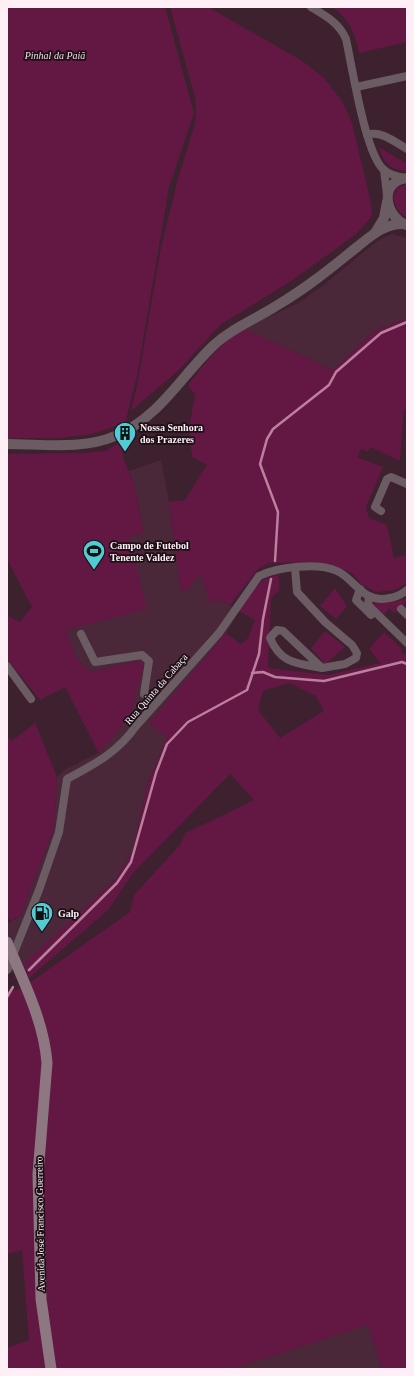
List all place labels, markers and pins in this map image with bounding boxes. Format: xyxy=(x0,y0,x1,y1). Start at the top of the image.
building icon: Nossa Senhora dos Prazeres xyxy=(112,420,138,453)
place label: Nossa Senhora dos Prazeres xyxy=(140,422,203,445)
sports icon: Campo de Futebol Tenente Valdez xyxy=(81,538,107,571)
place label: Campo de Futebol Tenente Valdez xyxy=(110,540,189,563)
fuel station icon: Galp xyxy=(29,900,55,933)
place label: Galp xyxy=(58,908,80,919)

